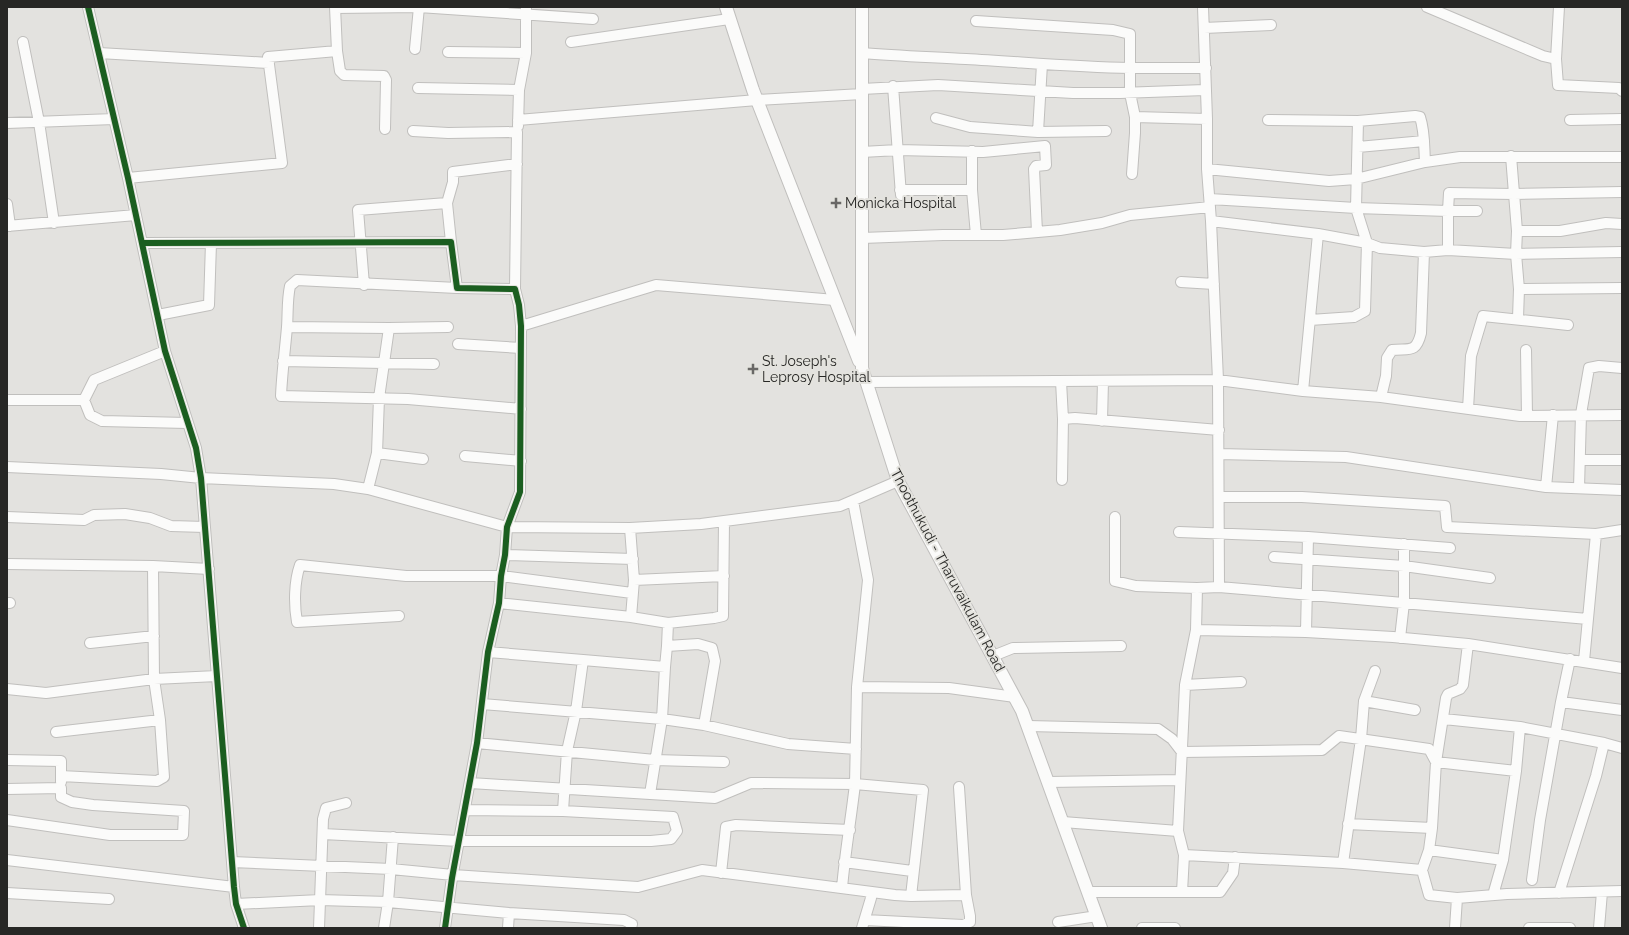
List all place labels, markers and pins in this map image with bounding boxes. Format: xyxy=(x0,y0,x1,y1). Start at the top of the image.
place label: Monicka Hospital xyxy=(845,195,956,211)
marker: Monicka Hospital xyxy=(830,197,842,209)
place label: St. Joseph's Leprosy Hospital xyxy=(762,353,871,385)
marker: St. Joseph's Leprosy Hospital xyxy=(747,363,759,375)

